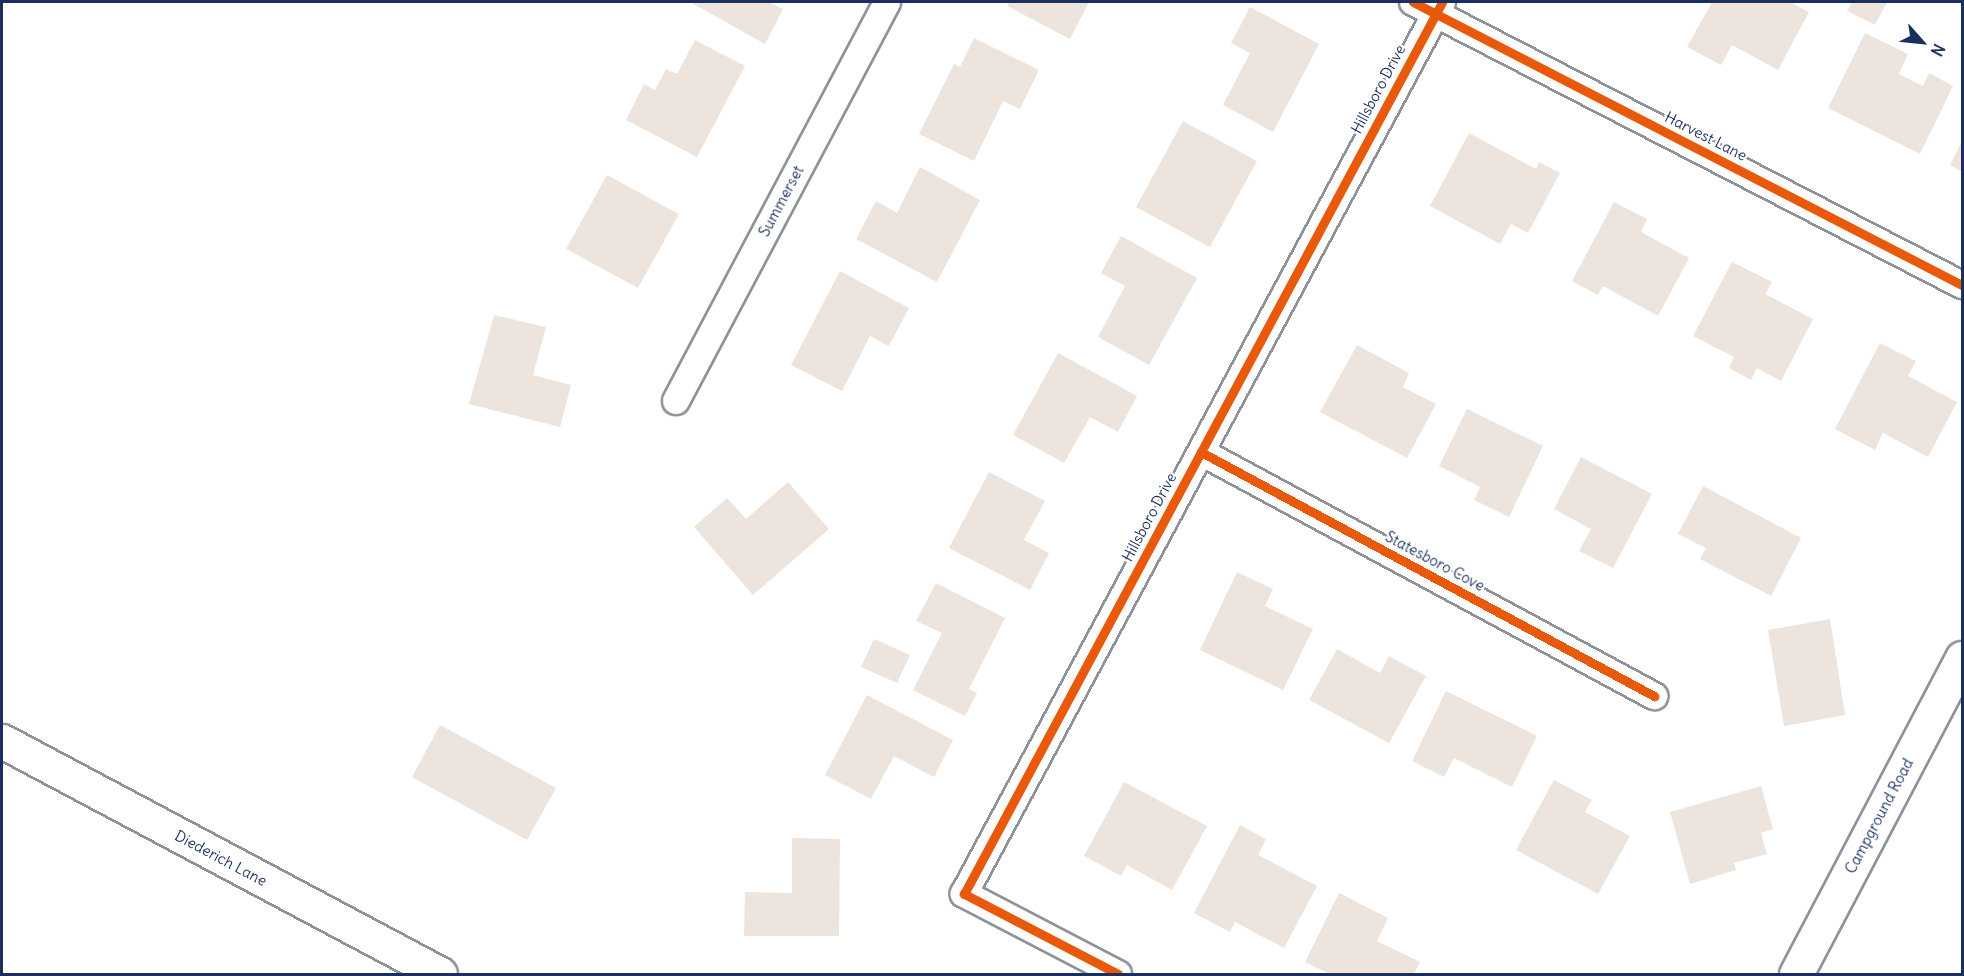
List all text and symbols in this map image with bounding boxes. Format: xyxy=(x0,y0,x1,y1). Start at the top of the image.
north arrow xyxy=(1892,12,1952,72)
text: N xyxy=(1927,41,1949,60)
street label: Hillsboro Drive xyxy=(1347,42,1409,136)
street label: Harvest Lane xyxy=(1662,108,1750,164)
street label: Summerset xyxy=(755,163,807,239)
street label: Hillsboro Drive xyxy=(1118,470,1180,564)
street label: Statesboro Cove xyxy=(1382,527,1488,595)
street label: Campground Road xyxy=(1841,755,1917,877)
street label: Diederich Lane xyxy=(172,826,270,890)

